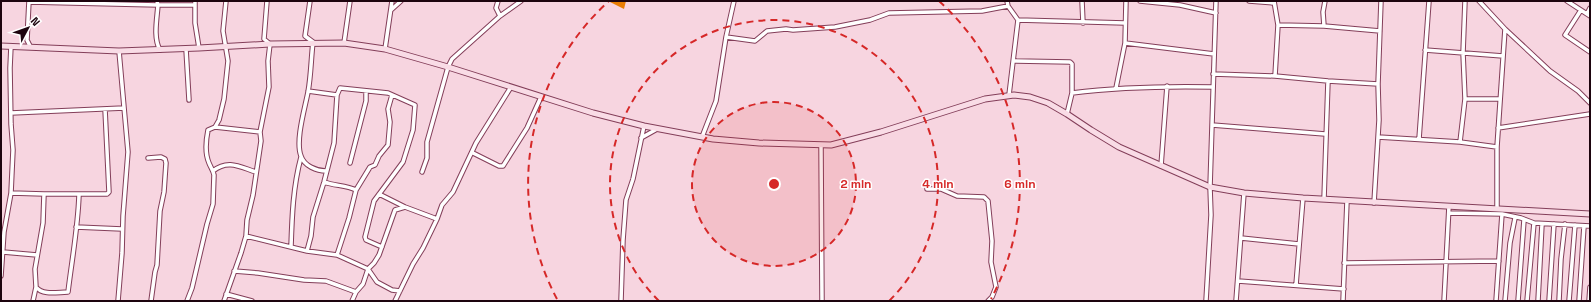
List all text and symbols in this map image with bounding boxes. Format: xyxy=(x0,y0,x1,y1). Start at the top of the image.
north arrow xyxy=(8,8,48,48)
text: N xyxy=(28,14,43,29)
text: 2 min xyxy=(840,176,872,192)
text: 4 min xyxy=(922,176,954,192)
text: 6 min xyxy=(1004,176,1036,192)
centre of rings xyxy=(767,177,781,191)

